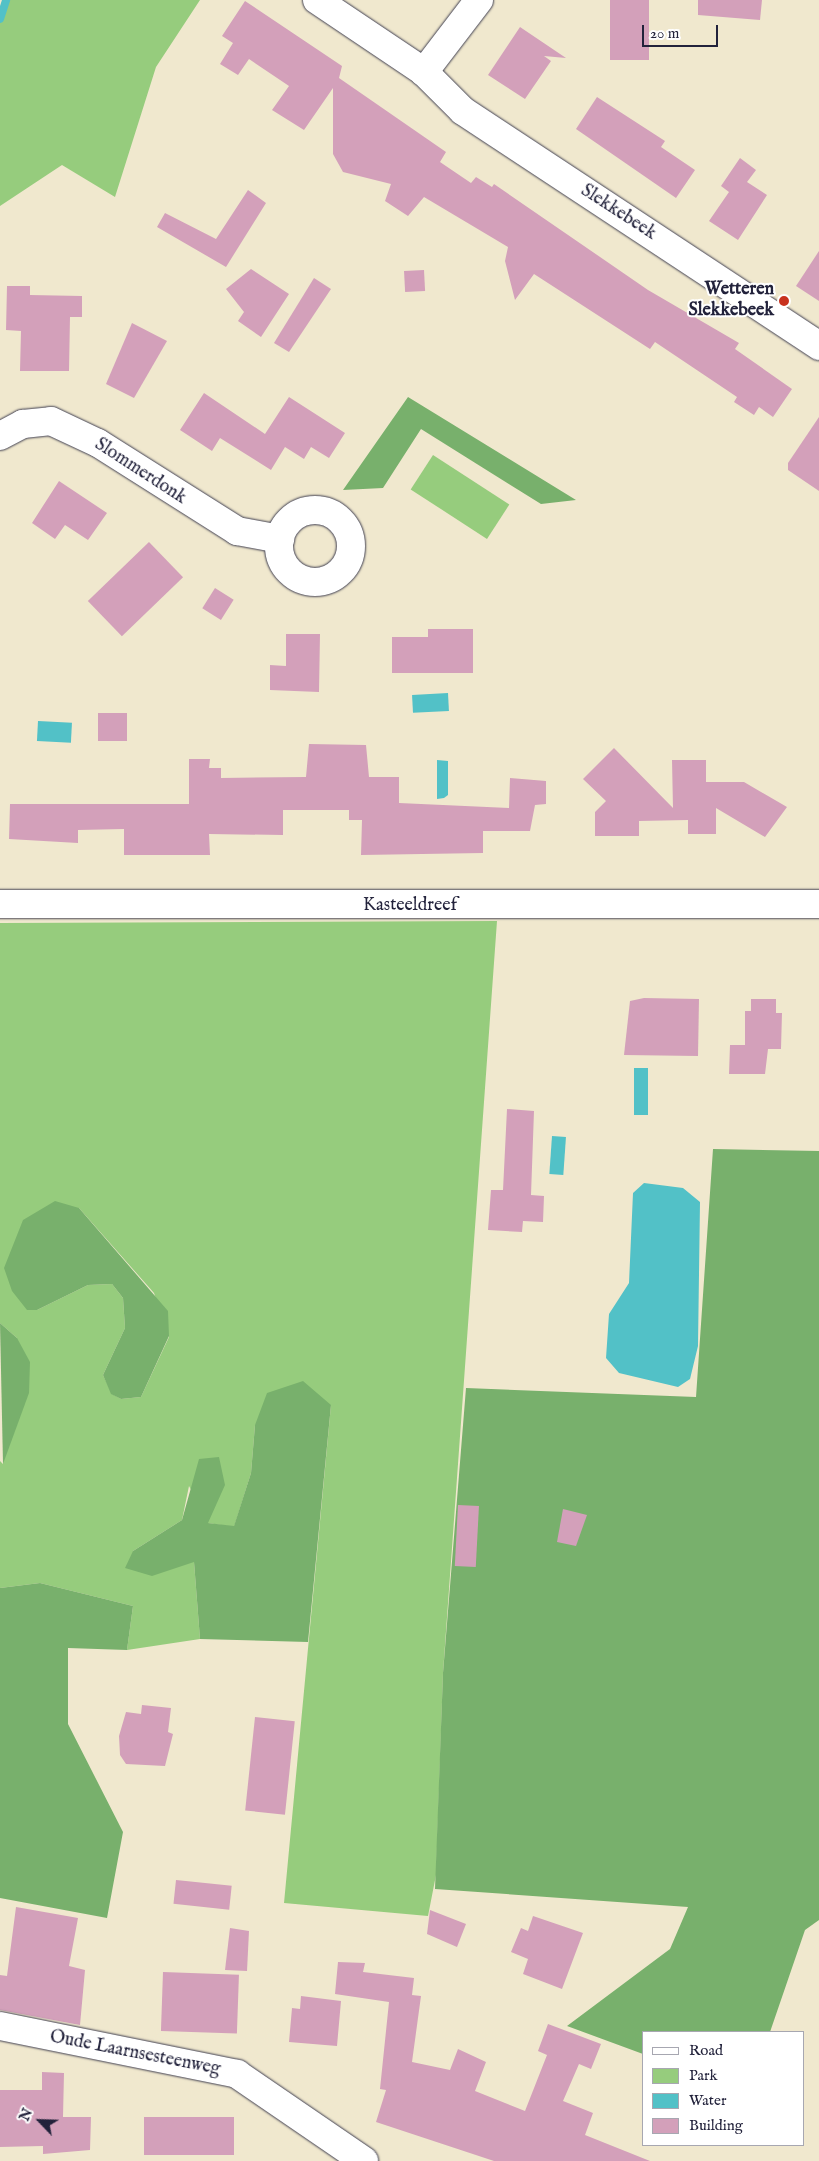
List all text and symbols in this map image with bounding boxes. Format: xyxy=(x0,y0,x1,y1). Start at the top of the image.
scale bar xyxy=(644,15,720,47)
text: 20 m xyxy=(650,24,679,43)
street label: Slekkebeek xyxy=(576,181,660,245)
place label: Wetteren Slekkebeek xyxy=(688,280,774,322)
marker: Wetteren Slekkebeek xyxy=(778,295,790,307)
street label: Slommerdonk xyxy=(90,434,190,510)
street label: Kasteeldreef xyxy=(363,895,457,917)
street label: Oude Laarnsesteenweg xyxy=(48,2027,222,2081)
legend xyxy=(642,2031,804,2146)
text: Road xyxy=(689,2041,723,2060)
text: Park xyxy=(689,2066,718,2085)
text: Water xyxy=(689,2091,726,2110)
north arrow xyxy=(15,2096,65,2146)
text: N xyxy=(16,2106,37,2124)
text: Building xyxy=(689,2116,743,2135)

